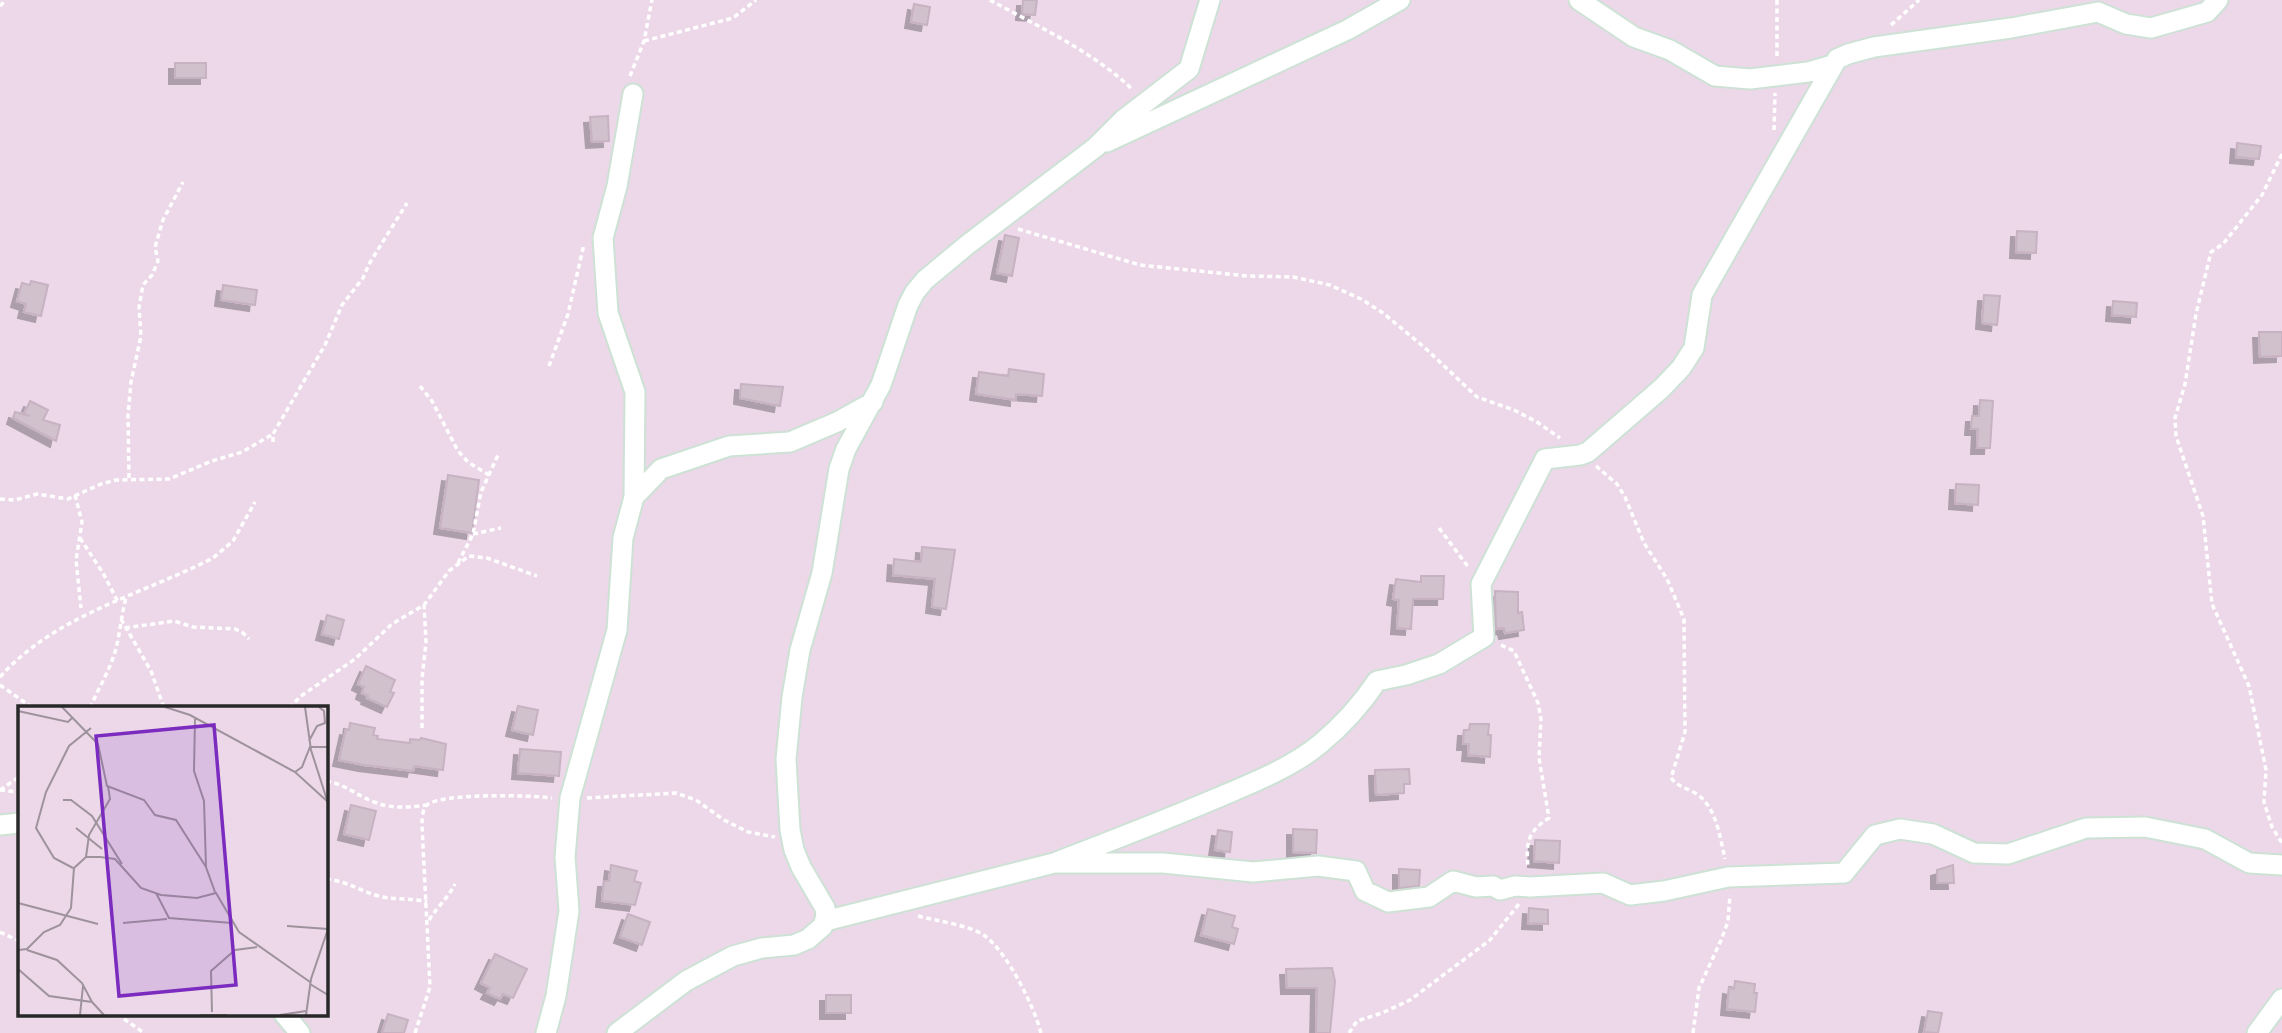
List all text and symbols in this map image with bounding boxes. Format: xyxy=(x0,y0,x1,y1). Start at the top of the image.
inset map xyxy=(18,706,327,1016)

